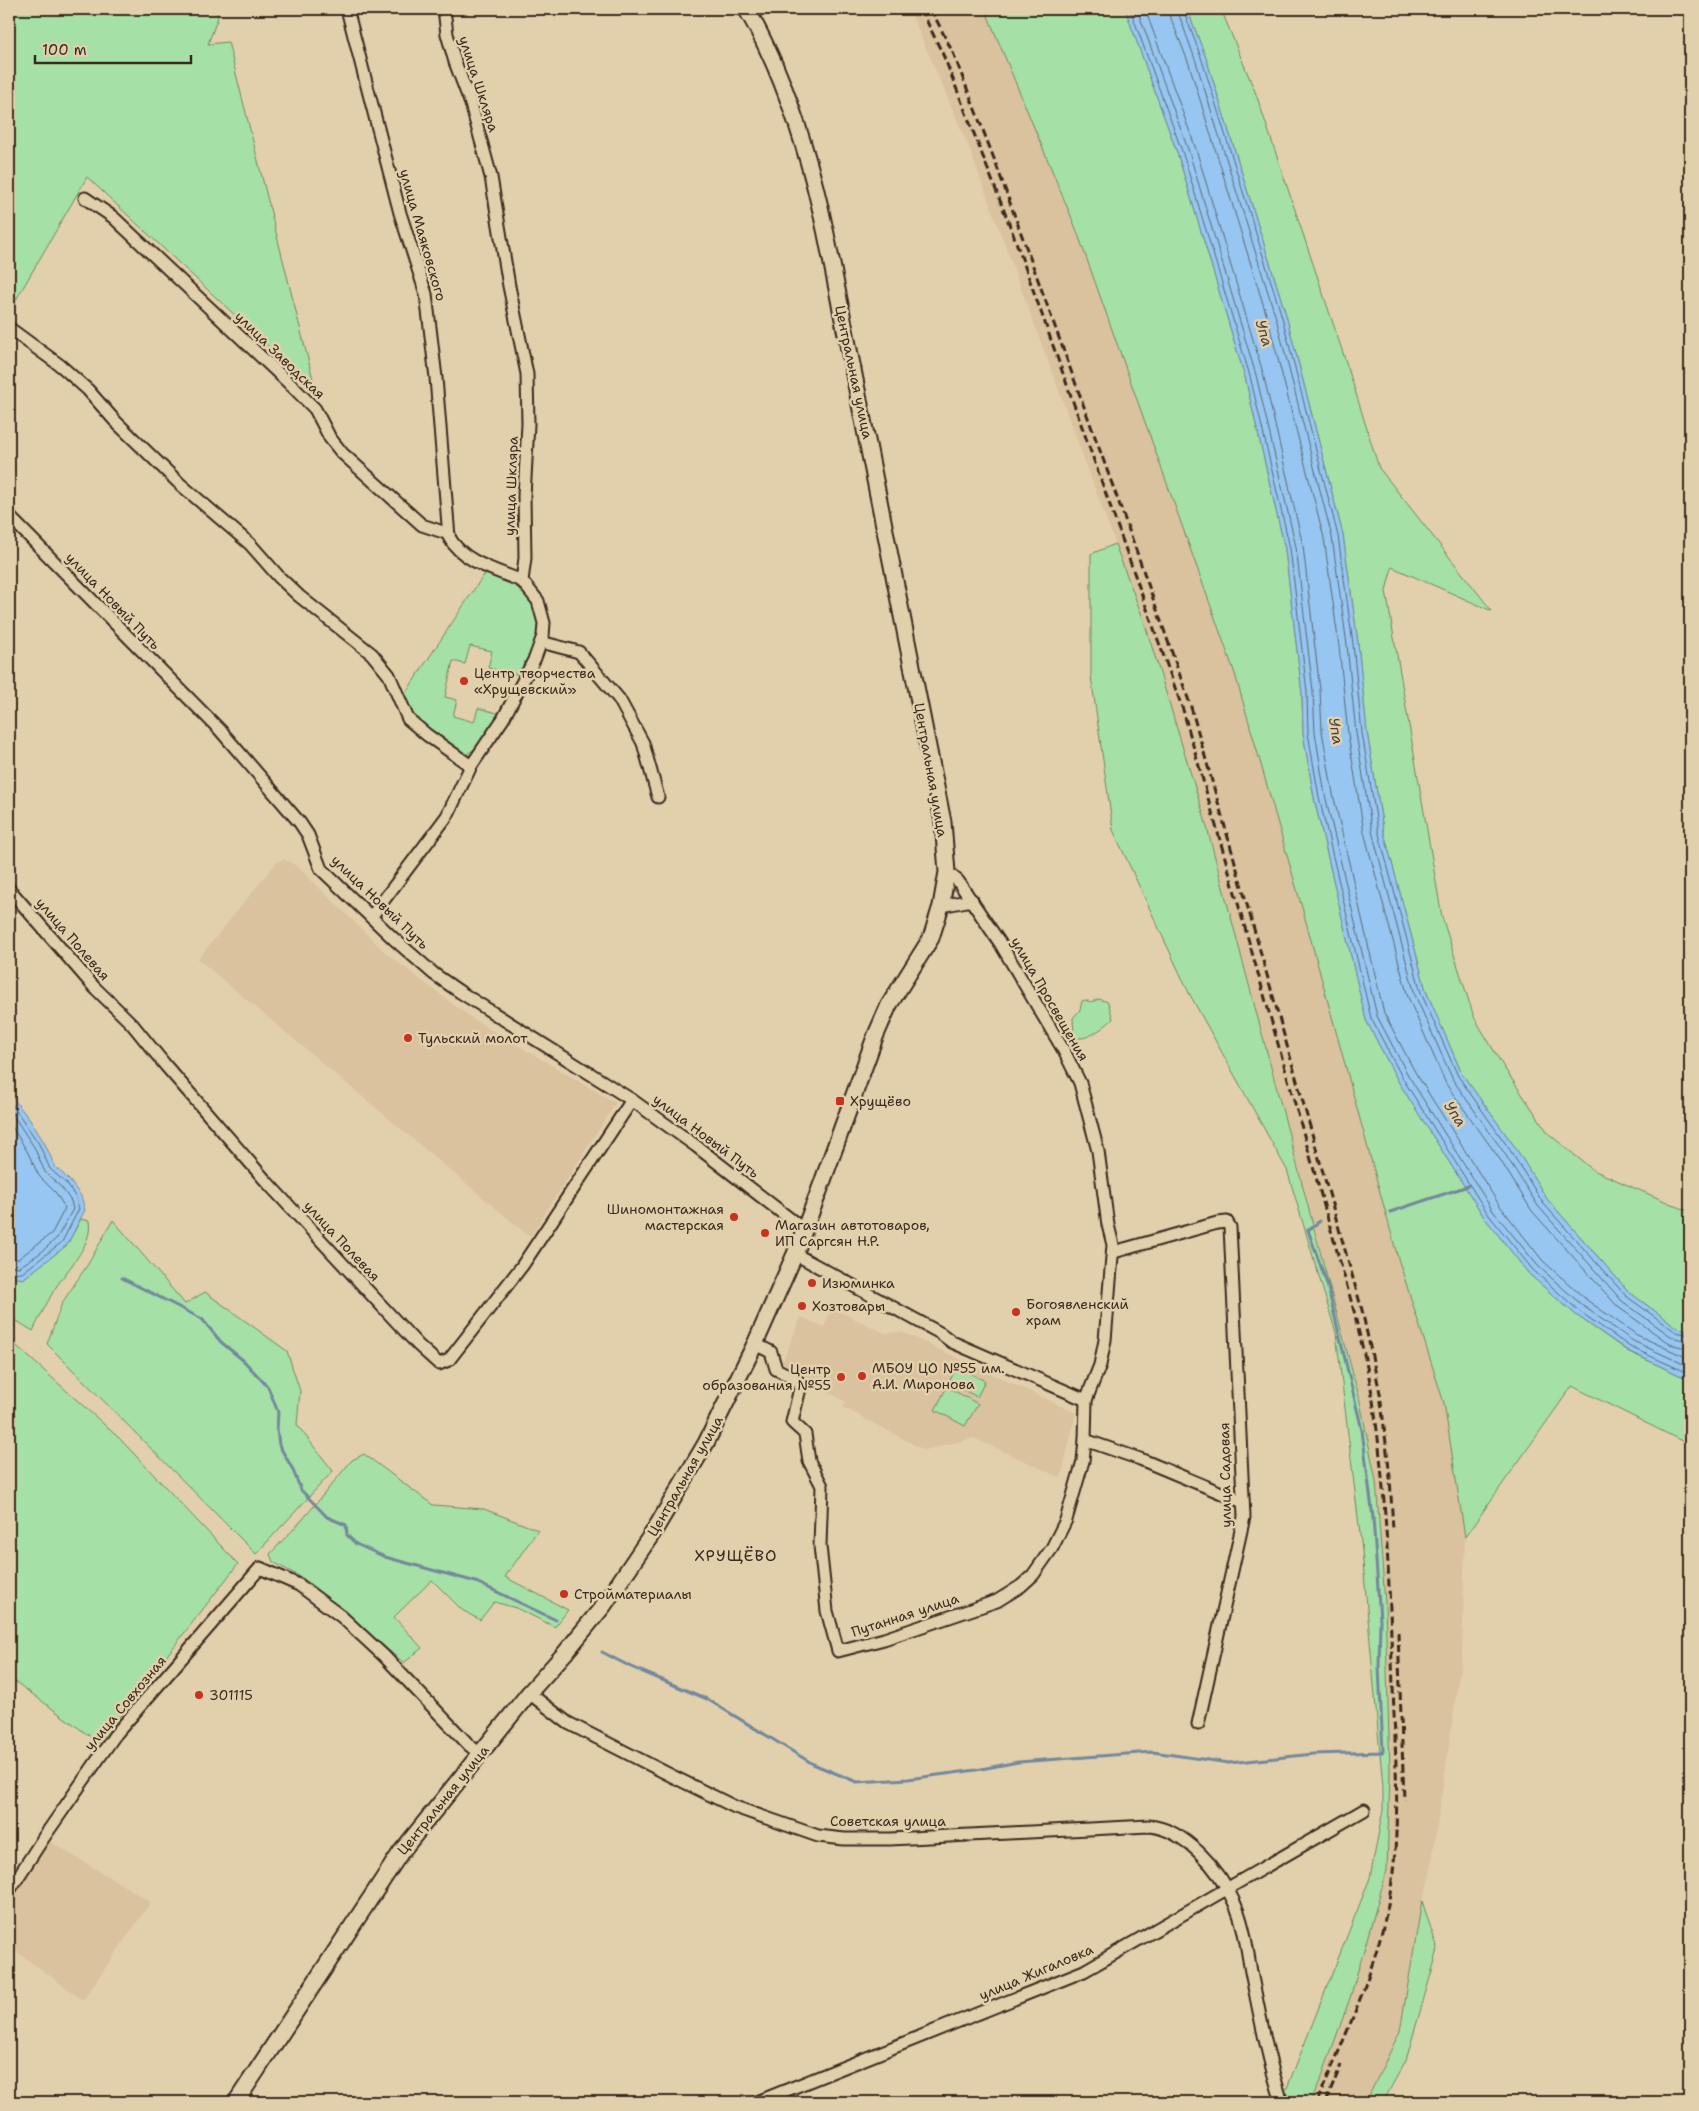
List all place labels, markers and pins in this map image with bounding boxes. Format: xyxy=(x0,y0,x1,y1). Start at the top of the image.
place label: Центр творчества «Хрущевский» xyxy=(474,664,596,698)
marker: Центр творчества «Хрущевский» xyxy=(458,675,470,687)
place label: Тульский молот xyxy=(418,1029,528,1047)
marker: Тульский молот xyxy=(402,1032,414,1044)
place label: Хрущёво xyxy=(850,1092,911,1110)
marker: Хрущёво xyxy=(834,1095,846,1107)
place label: Шиномонтажная мастерская xyxy=(607,1200,724,1234)
marker: Шиномонтажная мастерская xyxy=(728,1211,740,1223)
place label: Магазин автотоваров, ИП Саргсян Н.Р. xyxy=(775,1216,930,1250)
marker: Магазин автотоваров, ИП Саргсян Н.Р. xyxy=(759,1227,771,1239)
place label: Изюминка xyxy=(822,1274,895,1292)
marker: Изюминка xyxy=(806,1277,818,1289)
place label: Богоявленский храм xyxy=(1026,1295,1129,1329)
place label: Хозтовары xyxy=(812,1297,885,1315)
marker: Хозтовары xyxy=(796,1300,808,1312)
marker: Богоявленский храм xyxy=(1010,1306,1022,1318)
place label: МБОУ ЦО №55 им. А.И. Миронова xyxy=(872,1359,1005,1393)
place label: Центр образования №55 xyxy=(702,1360,831,1394)
marker: МБОУ ЦО №55 им. А.И. Миронова xyxy=(856,1370,868,1382)
marker: Центр образования №55 xyxy=(835,1371,847,1383)
place label: Стройматериалы xyxy=(574,1585,692,1603)
marker: Стройматериалы xyxy=(558,1588,570,1600)
place label: 301115 xyxy=(209,1686,253,1704)
marker: 301115 xyxy=(193,1689,205,1701)

